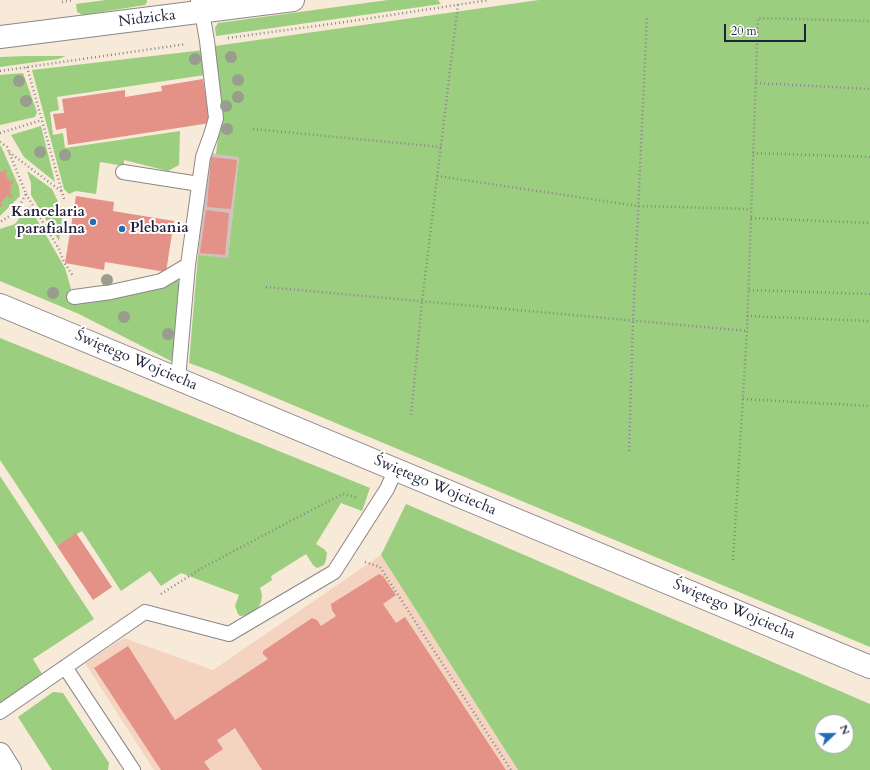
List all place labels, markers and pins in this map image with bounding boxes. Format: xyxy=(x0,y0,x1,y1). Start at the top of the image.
place label: Kancelaria parafialna xyxy=(11,204,85,239)
marker: Kancelaria parafialna xyxy=(88,217,98,227)
place label: Plebania xyxy=(130,220,189,238)
marker: Plebania xyxy=(117,224,127,234)

